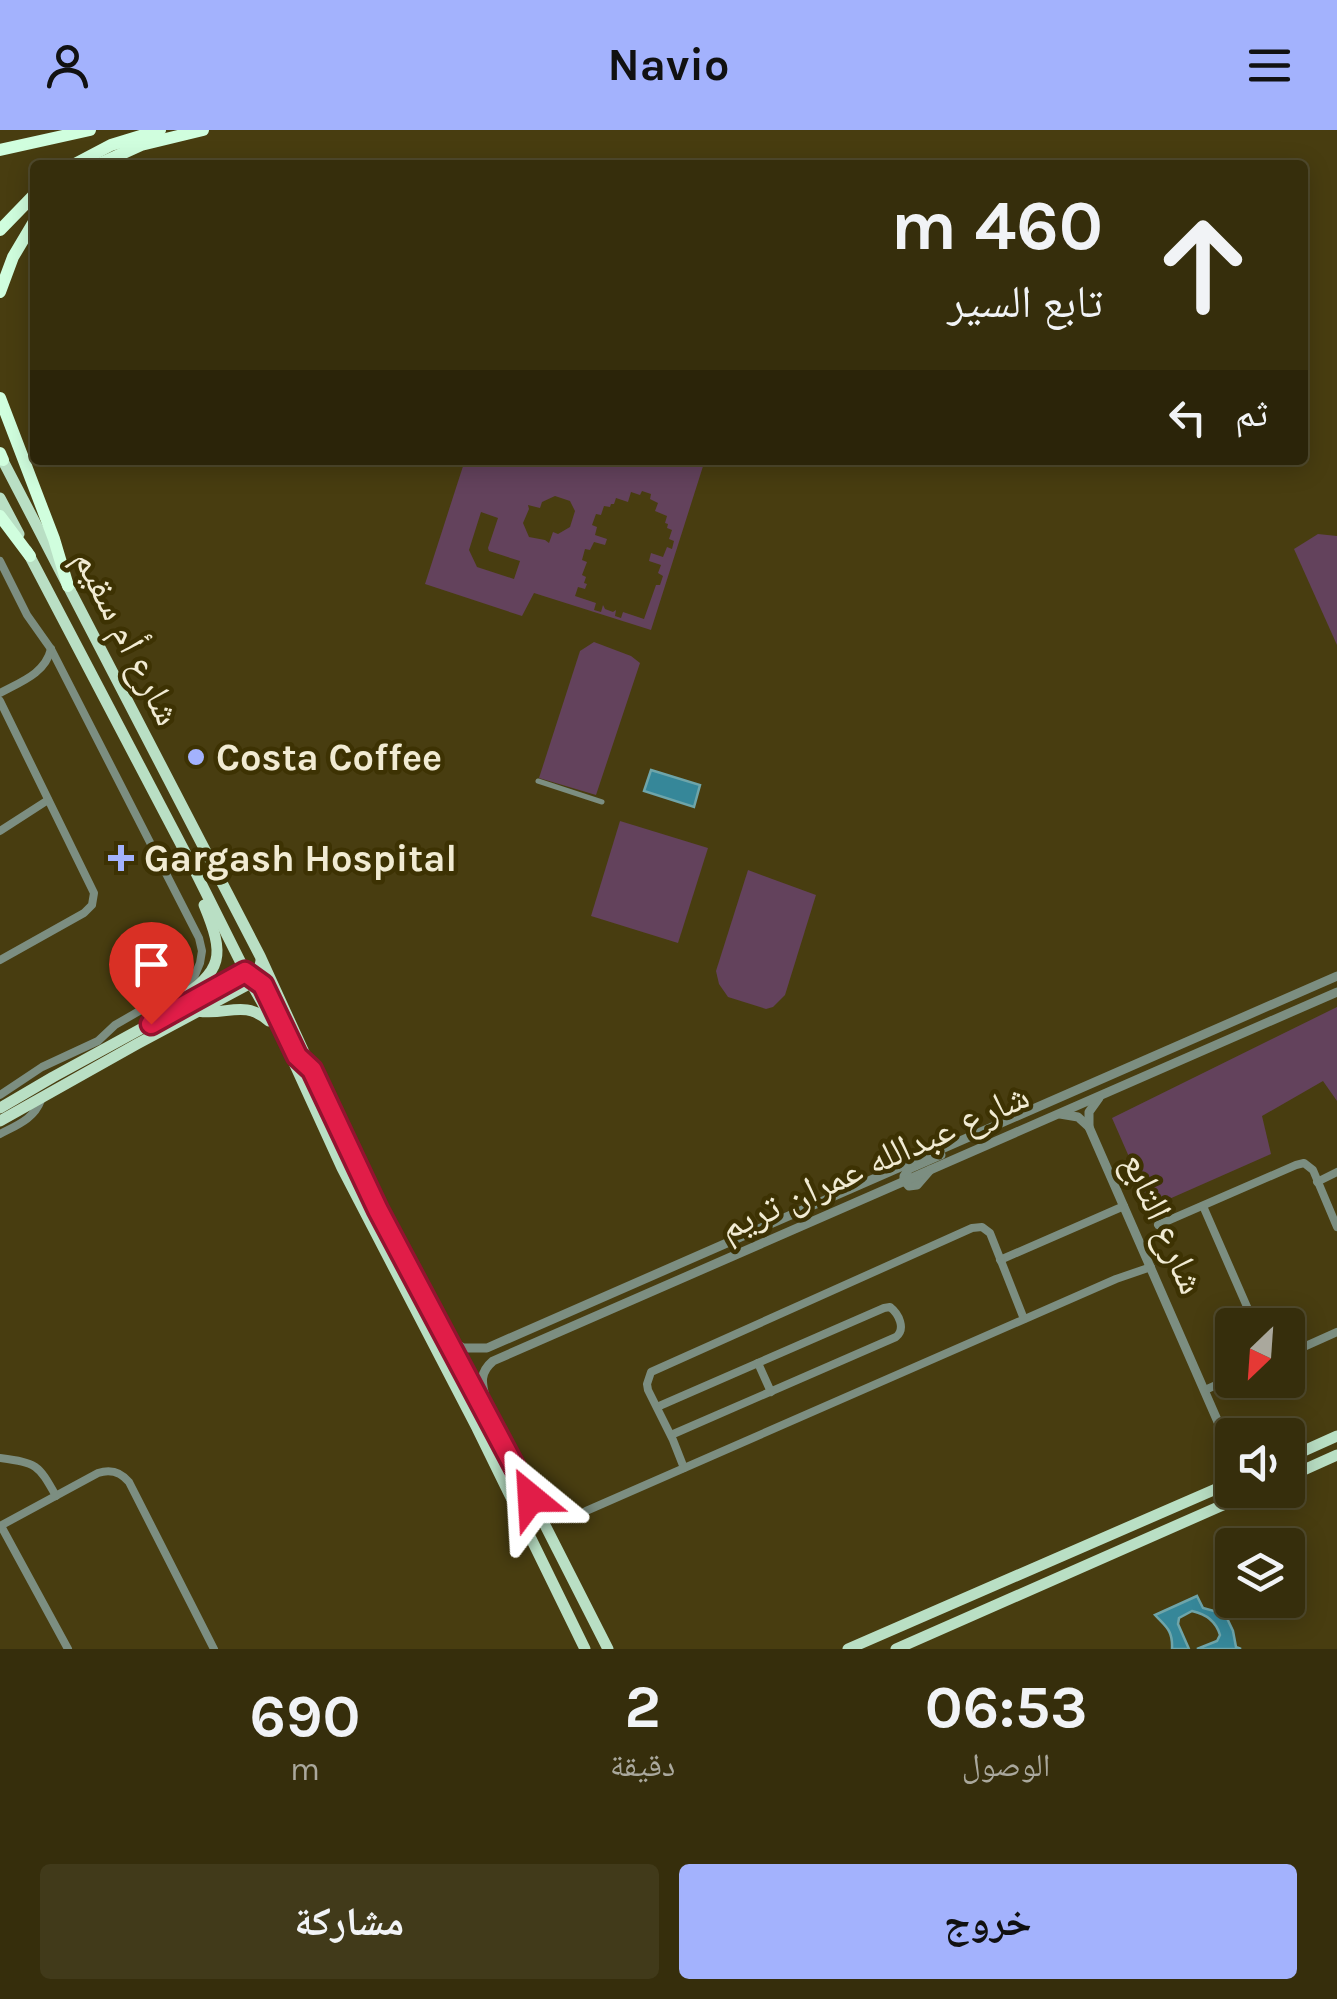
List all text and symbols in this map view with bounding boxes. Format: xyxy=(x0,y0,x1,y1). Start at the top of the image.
icon: person xyxy=(40,38,95,93)
icon: menu xyxy=(1242,38,1297,93)
text: Navio xyxy=(607,39,730,91)
text: 460 m xyxy=(890,185,1103,267)
icon: ahead xyxy=(1138,200,1268,330)
text: تابع السير xyxy=(947,276,1103,328)
icon: left xyxy=(1160,390,1215,445)
text: ثم xyxy=(1235,391,1268,436)
street label: شارع أم سقيم xyxy=(62,542,191,734)
place label: Costa Coffee xyxy=(216,735,442,780)
marker: Costa Coffee xyxy=(185,746,207,768)
place label: Gargash Hospital xyxy=(144,836,457,881)
marker: Gargash Hospital xyxy=(108,845,134,871)
pin xyxy=(109,922,194,1025)
icon: arrive xyxy=(124,937,179,992)
street label: شارع عبدالله عمران تريم xyxy=(712,1073,1037,1252)
street label: شارع التابع xyxy=(1112,1145,1215,1301)
north arrow xyxy=(1215,1308,1305,1398)
map controls xyxy=(1215,1308,1305,1618)
button: sound xyxy=(1215,1418,1305,1508)
position arrow xyxy=(479,1446,583,1550)
button: layers xyxy=(1215,1528,1305,1618)
text: 2 xyxy=(624,1672,661,1742)
text: 06:53 xyxy=(925,1672,1087,1742)
text: 690 xyxy=(250,1681,361,1751)
text: دقيقة xyxy=(610,1747,675,1784)
text: الوصول xyxy=(962,1747,1050,1784)
text: m xyxy=(290,1751,320,1788)
button: مشاركة xyxy=(40,1864,659,1979)
button: خروج xyxy=(679,1864,1297,1979)

